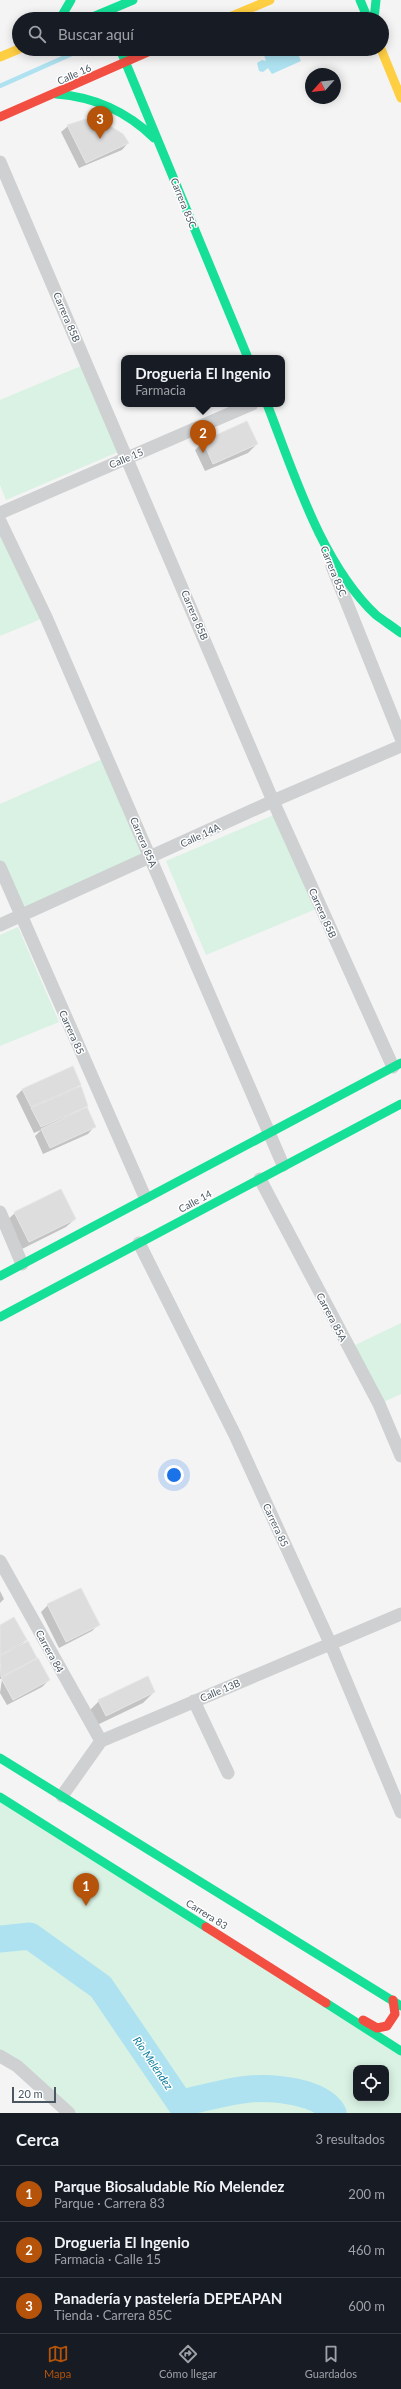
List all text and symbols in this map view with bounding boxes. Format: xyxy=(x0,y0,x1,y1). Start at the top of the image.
search box xyxy=(12,12,389,56)
icon: search xyxy=(26,23,48,45)
text: Buscar aquí xyxy=(58,25,134,43)
street label: Calle 16 xyxy=(55,61,93,87)
north arrow xyxy=(305,68,341,104)
pin: 3 xyxy=(87,106,113,139)
street label: Carrera 85C xyxy=(168,176,200,230)
street label: Carrera 85B xyxy=(51,290,83,344)
popup xyxy=(121,355,285,407)
text: Drogueria El Ingenio xyxy=(135,364,271,382)
text: Farmacia xyxy=(135,382,186,398)
pin: 2 xyxy=(190,420,216,453)
street label: Calle 15 xyxy=(107,445,145,471)
street label: Carrera 85C xyxy=(318,544,350,598)
street label: Carrera 85B xyxy=(179,588,211,642)
street label: Carrera 85A xyxy=(128,815,160,869)
street label: Calle 14A xyxy=(178,820,222,849)
street label: Carrera 85B xyxy=(307,886,339,940)
street label: Carrera 85 xyxy=(57,1008,87,1056)
street label: Calle 14 xyxy=(176,1187,214,1215)
street label: Carrera 85A xyxy=(314,1291,350,1344)
your location xyxy=(164,1465,184,1485)
street label: Carrera 85 xyxy=(261,1501,291,1549)
street label: Carrera 84 xyxy=(33,1628,67,1675)
street label: Calle 13B xyxy=(198,1676,242,1704)
pin: 1 xyxy=(73,1873,99,1906)
street label: Carrera 83 xyxy=(184,1897,230,1932)
water label: Río Meléndez xyxy=(131,2034,176,2092)
map controls xyxy=(353,2065,389,2101)
button: locate xyxy=(353,2065,389,2101)
scale bar xyxy=(12,2085,56,2104)
text: 20 m xyxy=(18,2087,43,2100)
text: Cerca xyxy=(16,2129,59,2150)
text: 3 resultados xyxy=(315,2131,385,2147)
text: Parque Biosaludable Río Melendez xyxy=(54,2177,284,2195)
text: 1 xyxy=(25,2186,33,2202)
text: 200 m xyxy=(348,2186,385,2202)
text: Parque · Carrera 83 xyxy=(54,2195,165,2211)
text: Drogueria El Ingenio xyxy=(54,2233,190,2251)
text: 2 xyxy=(25,2242,33,2258)
text: 460 m xyxy=(348,2242,385,2258)
text: Farmacia · Calle 15 xyxy=(54,2251,161,2267)
text: Panadería y pastelería DEPEAPAN xyxy=(54,2289,282,2307)
text: 3 xyxy=(25,2298,33,2314)
text: 600 m xyxy=(348,2298,385,2314)
text: Tienda · Carrera 85C xyxy=(54,2307,172,2323)
tab: Mapa xyxy=(44,2343,71,2380)
tab: Cómo llegar xyxy=(159,2343,217,2380)
tab: Guardados xyxy=(305,2343,357,2380)

